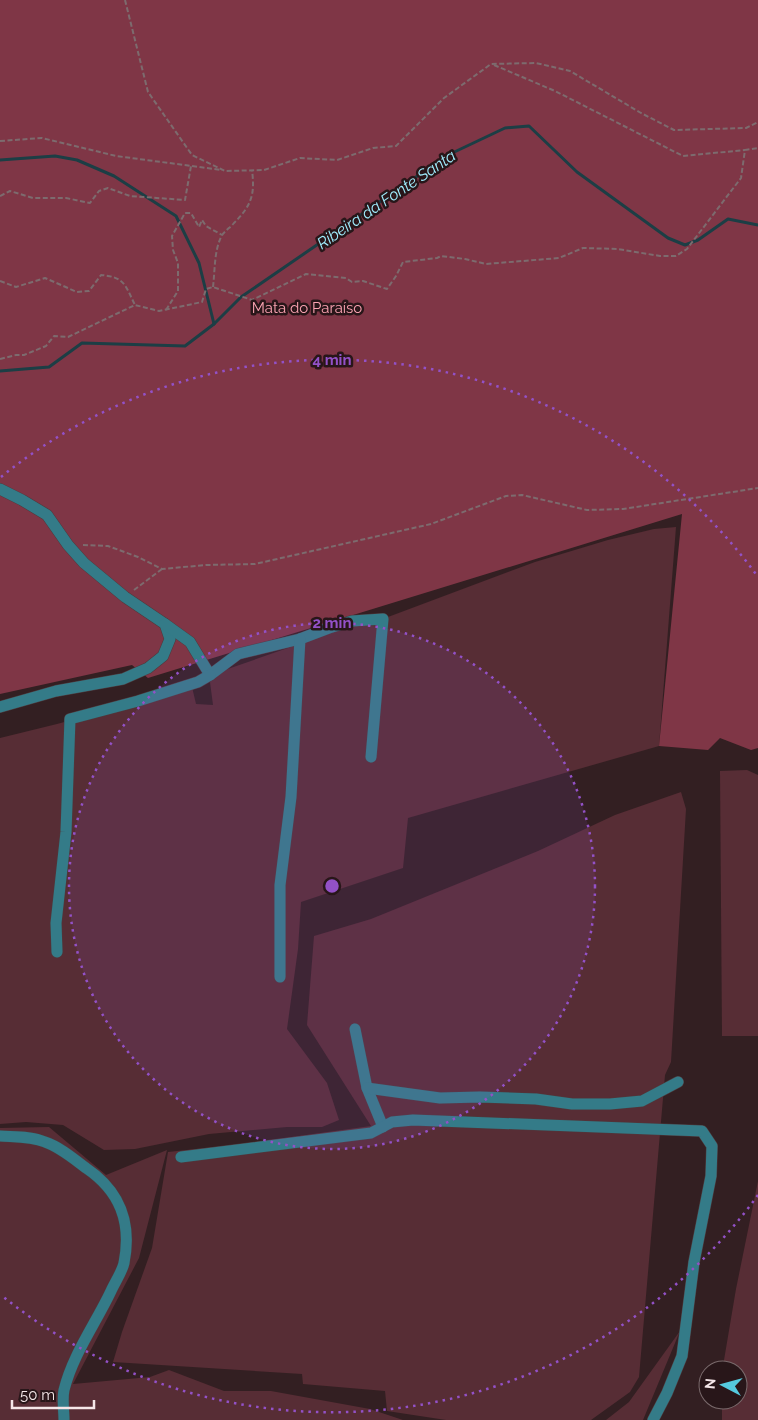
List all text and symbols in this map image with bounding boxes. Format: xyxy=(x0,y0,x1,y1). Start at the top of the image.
water label: Ribeira da Fonte Santa xyxy=(313,146,460,253)
park label: Mata do Paraíso xyxy=(252,299,362,317)
text: 4 min xyxy=(312,351,352,369)
text: 2 min xyxy=(313,614,351,632)
centre of rings xyxy=(323,877,341,895)
north arrow xyxy=(698,1360,748,1410)
text: N xyxy=(702,1377,719,1390)
scale bar xyxy=(12,1378,95,1410)
text: 50 m xyxy=(20,1386,55,1404)

